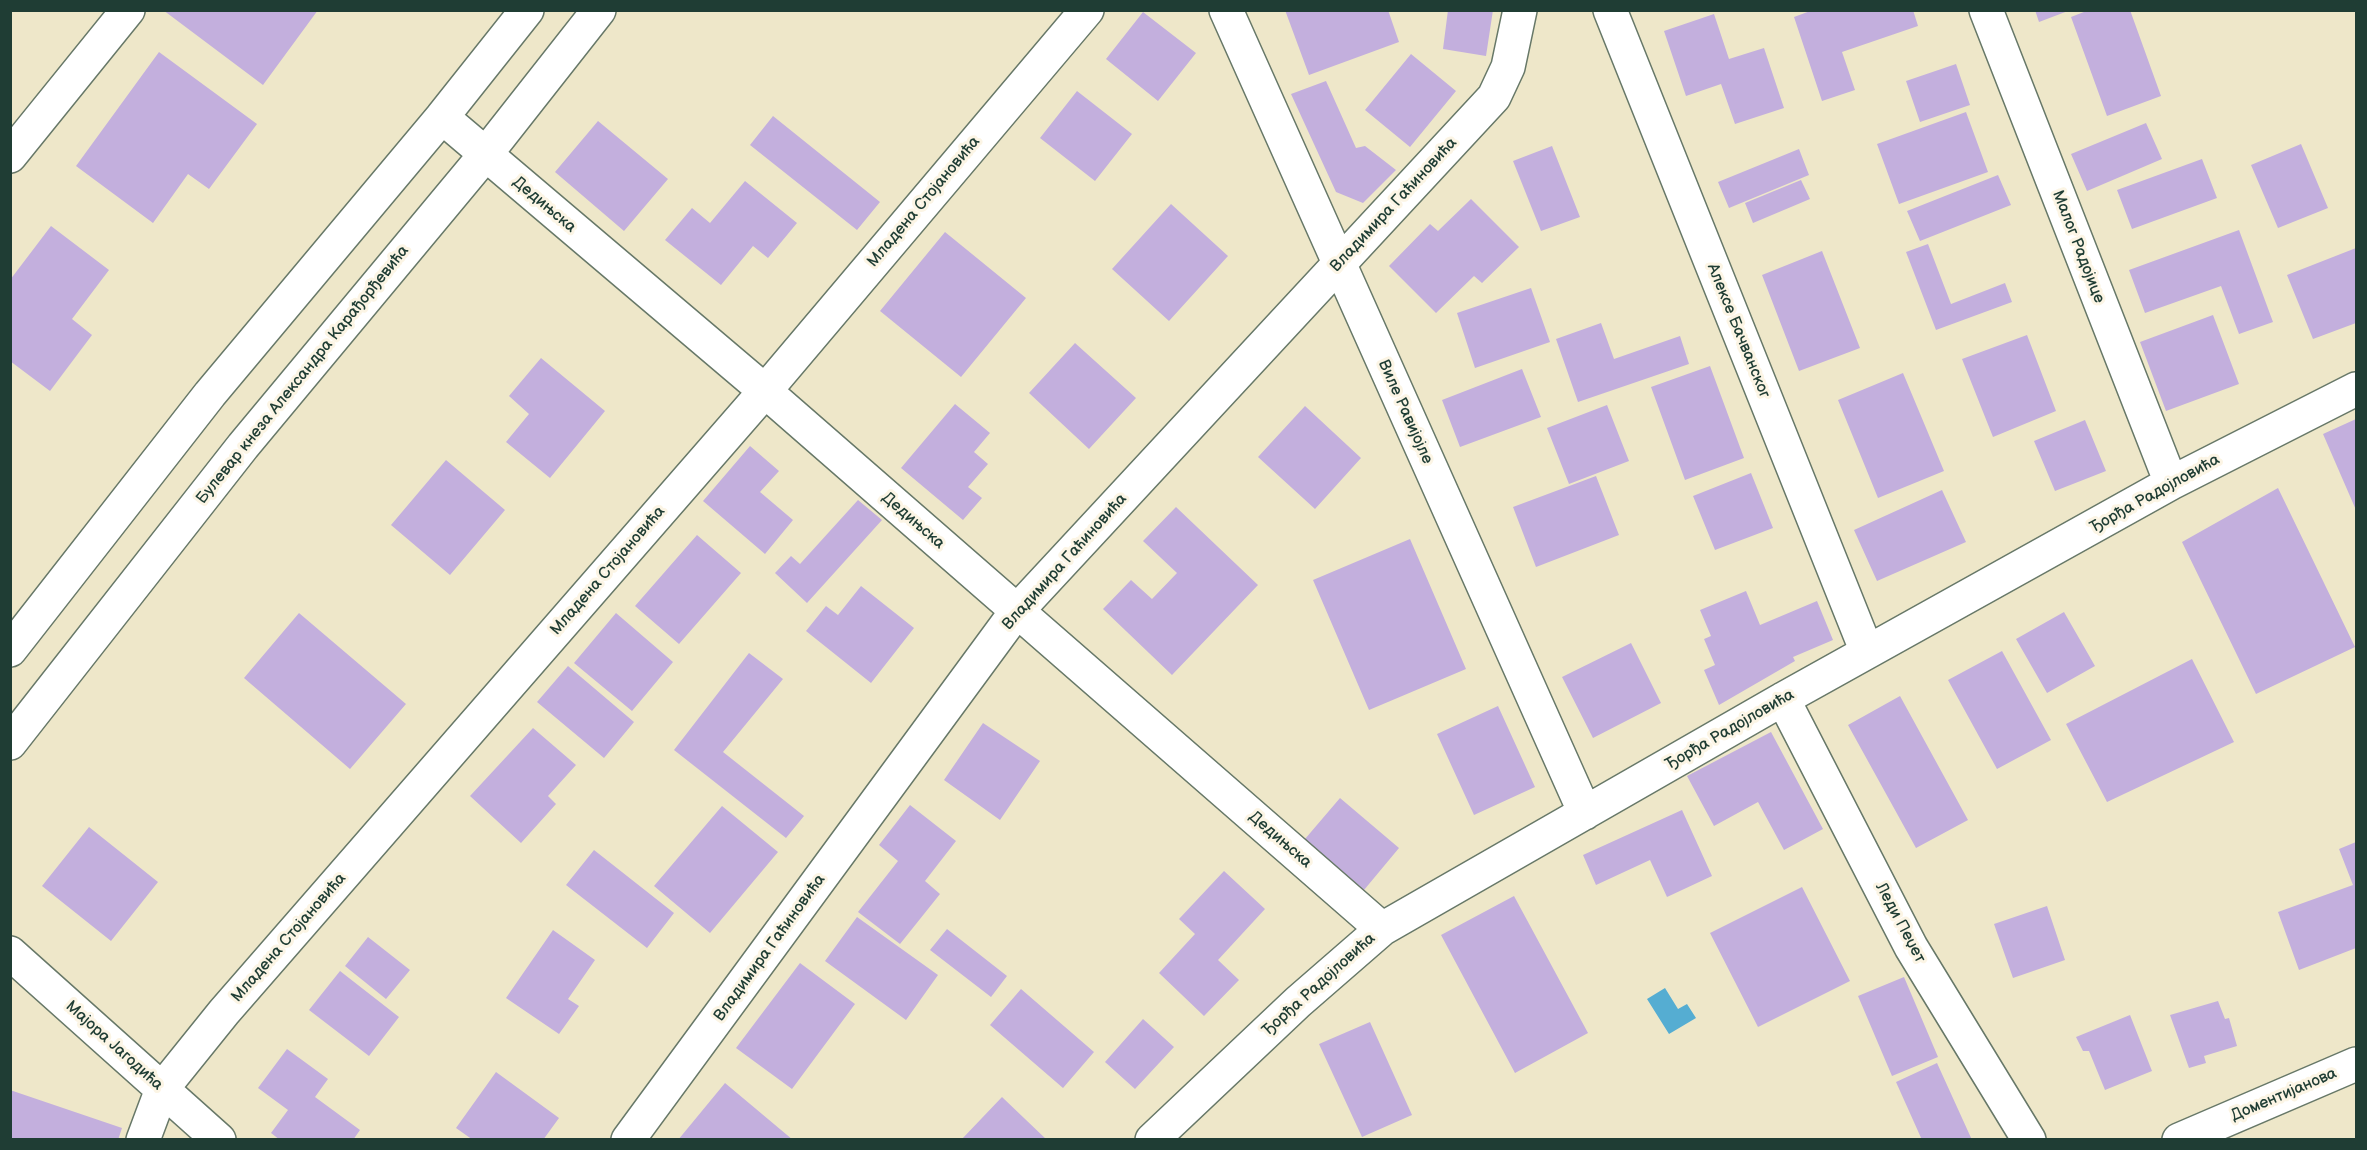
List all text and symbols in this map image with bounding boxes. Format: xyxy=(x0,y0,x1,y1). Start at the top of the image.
street label: Младена Стојановића xyxy=(864,133,984,271)
street label: Владимира Гаћиновића xyxy=(1327,134,1461,276)
street label: Дедињска xyxy=(508,173,580,237)
street label: Малог Радојице xyxy=(2048,188,2108,306)
street label: Булевар кнеза Александра Карађорђевића xyxy=(193,242,413,508)
street label: Алексе Бачванског xyxy=(1702,261,1774,401)
street label: Виле Равијојле xyxy=(1373,357,1437,467)
street label: Ђорђа Радојловића xyxy=(2087,450,2223,538)
street label: Дедињска xyxy=(878,488,948,554)
street label: Владимира Гаћиновића xyxy=(999,490,1131,634)
street label: Младена Стојановића xyxy=(547,502,669,640)
street label: Ђорђа Радојловића xyxy=(1662,685,1798,775)
street label: Дедињска xyxy=(1245,807,1315,873)
street label: Младена Стојановића xyxy=(228,869,350,1007)
street label: Владимира Гаћиновића xyxy=(710,871,830,1025)
street label: Леди Пеџет xyxy=(1871,880,1929,966)
street label: Ђорђа Радојловића xyxy=(1259,929,1379,1041)
street label: Мајора Јагодића xyxy=(61,997,167,1095)
street label: Доментијанова xyxy=(2228,1064,2340,1126)

